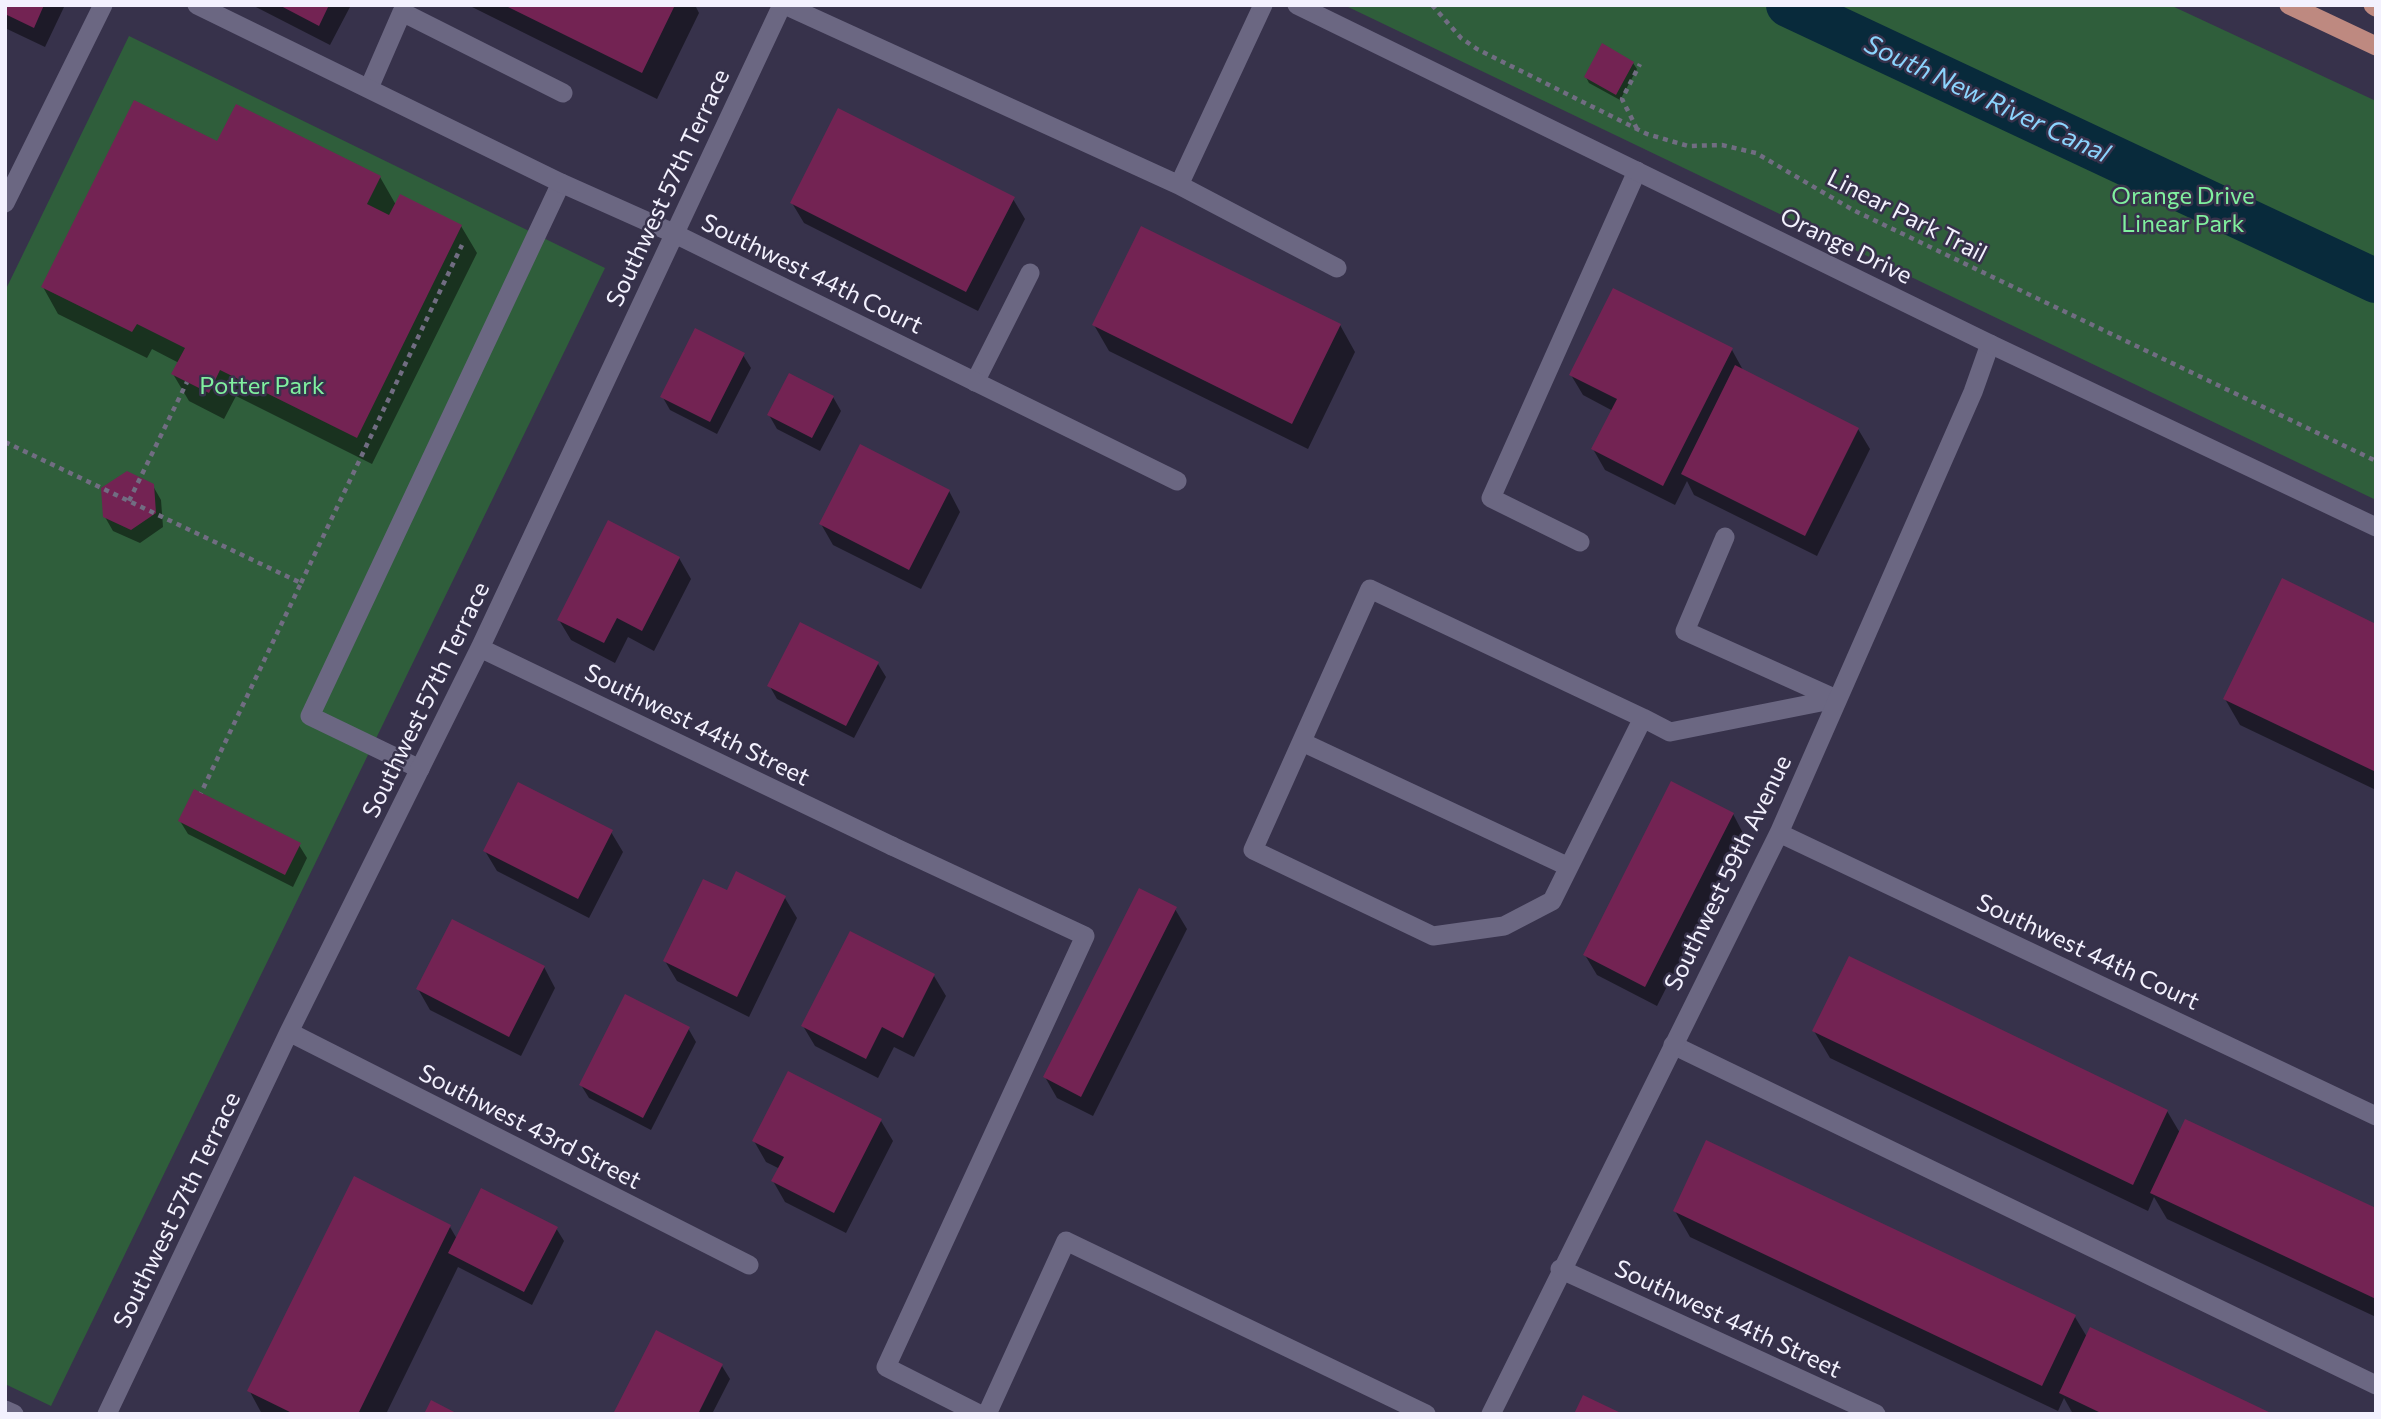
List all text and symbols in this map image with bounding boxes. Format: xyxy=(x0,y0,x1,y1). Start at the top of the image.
water label: South New River Canal xyxy=(1859,28,2115,170)
street label: Southwest 57th Terrace xyxy=(600,65,736,311)
street label: Linear Park Trail xyxy=(1822,163,1992,269)
park label: Orange Drive Linear Park xyxy=(2111,182,2255,238)
street label: Orange Drive xyxy=(1775,202,1917,290)
street label: Southwest 44th Court xyxy=(697,208,927,340)
park label: Potter Park xyxy=(199,372,325,400)
street label: Southwest 57th Terrace xyxy=(356,577,496,823)
street label: Southwest 44th Street xyxy=(580,658,814,792)
street label: Southwest 59th Avenue xyxy=(1658,751,1798,995)
street label: Southwest 44th Court xyxy=(1972,888,2204,1016)
street label: Southwest 43rd Street xyxy=(414,1058,646,1196)
street label: Southwest 57th Terrace xyxy=(107,1087,247,1333)
street label: Southwest 44th Street xyxy=(1610,1254,1846,1384)

